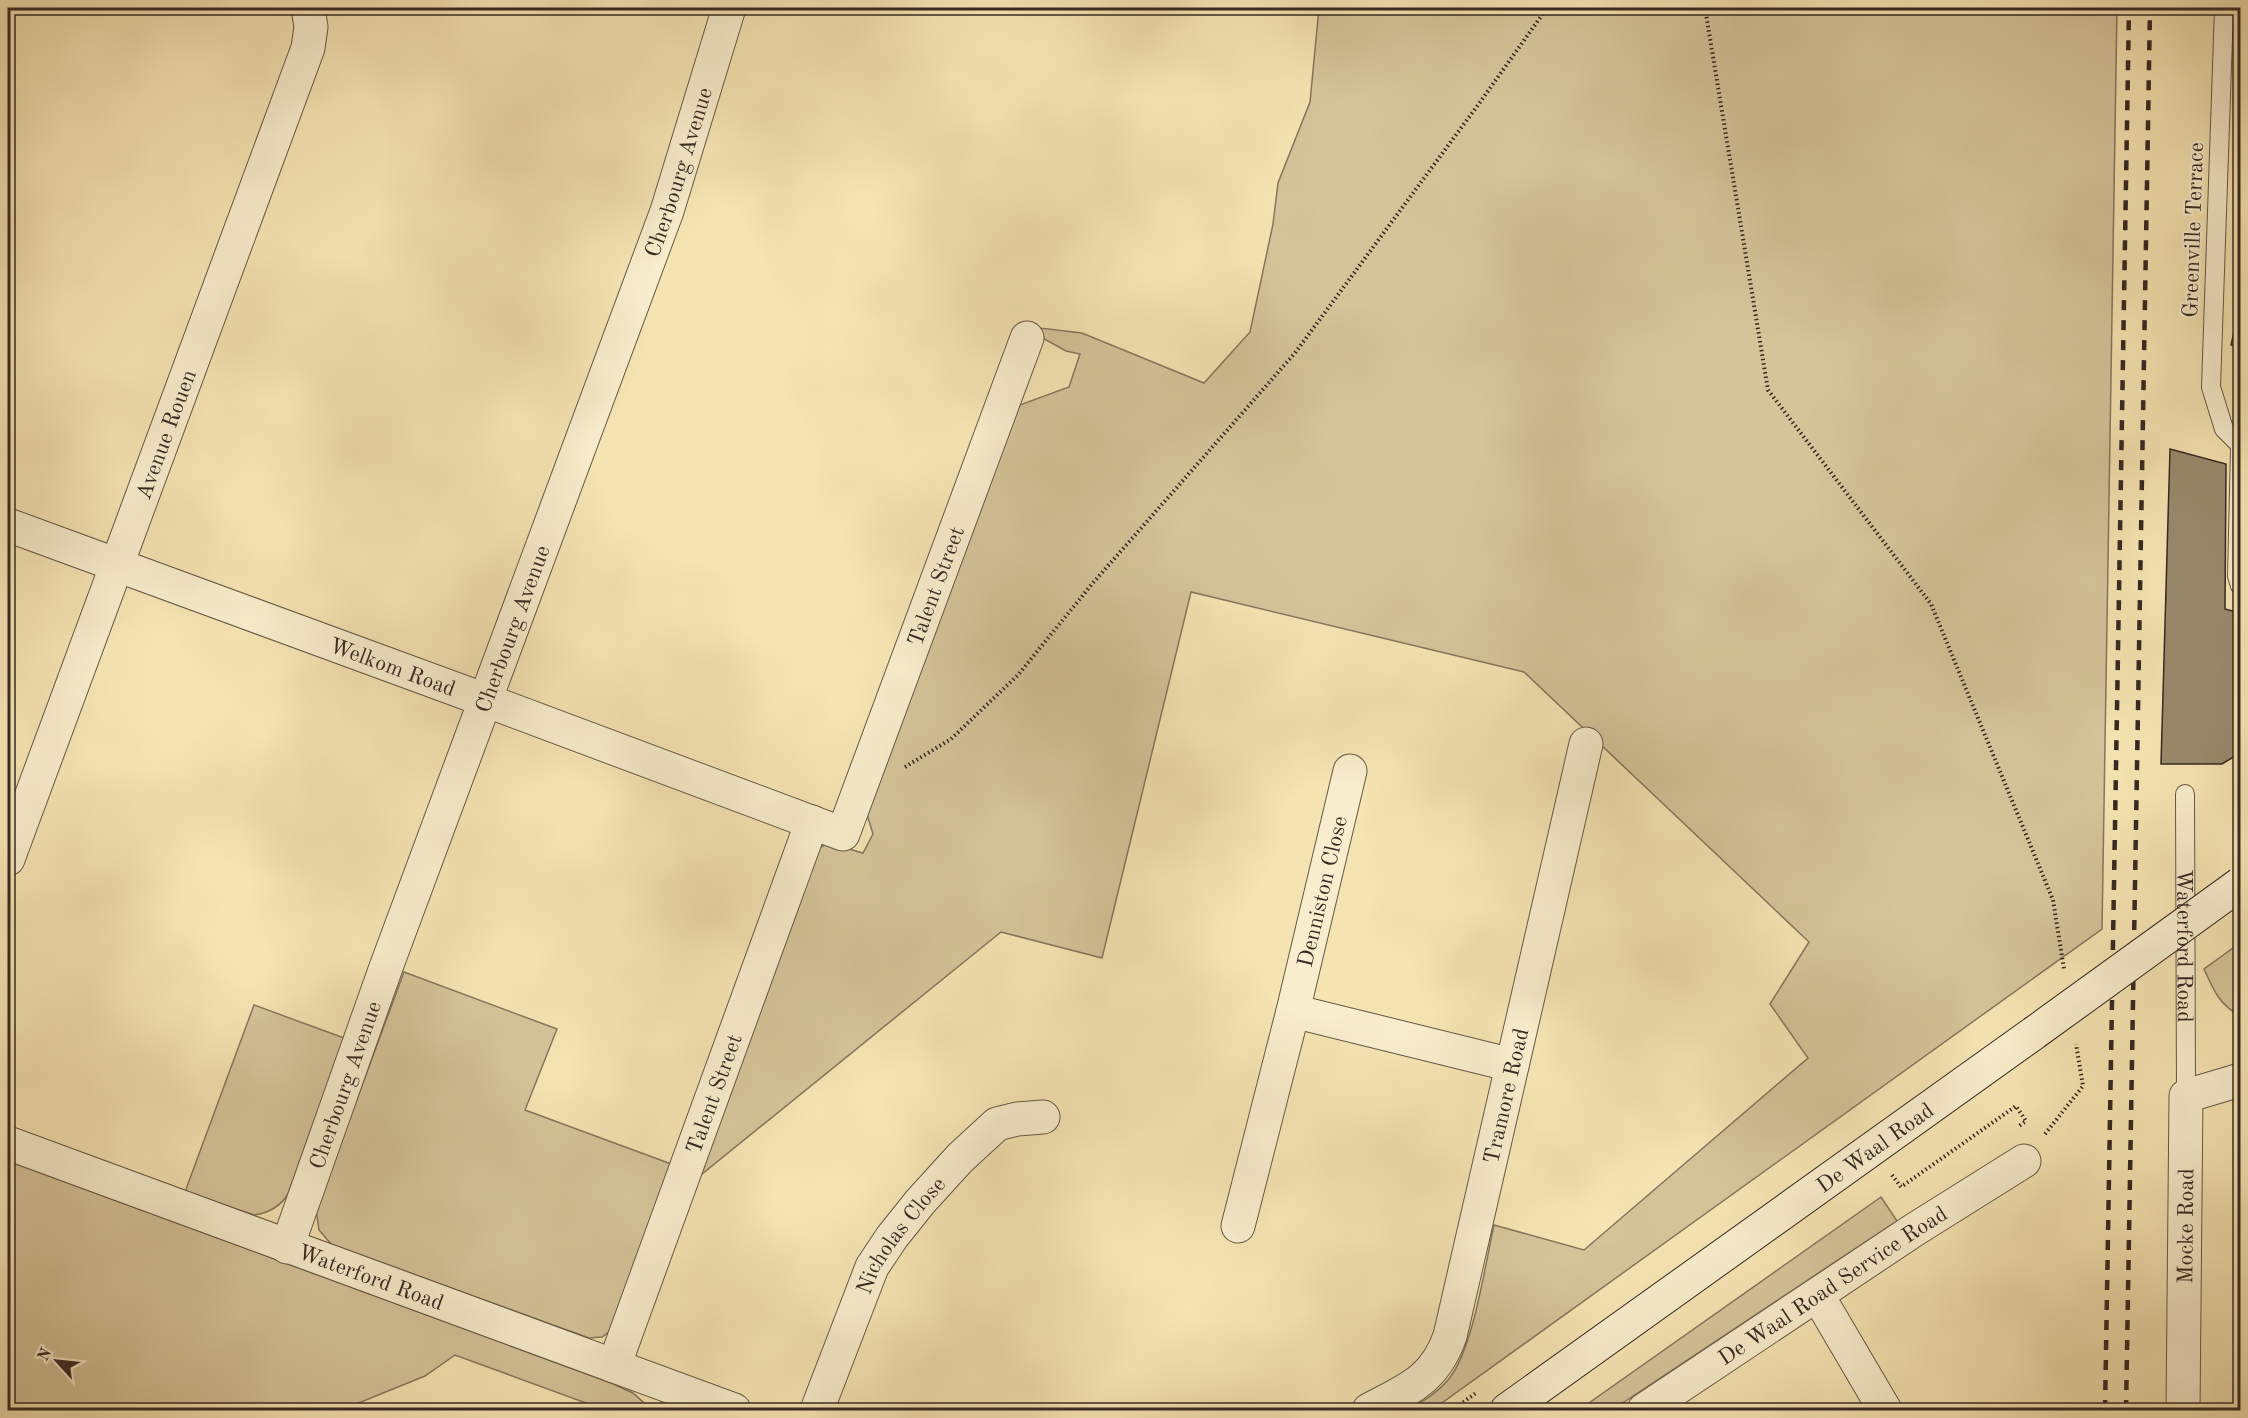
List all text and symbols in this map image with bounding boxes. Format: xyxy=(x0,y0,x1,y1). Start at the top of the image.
street label: Cherbourg Avenue xyxy=(642,85,717,260)
street label: Greenville Terrace xyxy=(2180,142,2208,318)
street label: Avenue Rouen xyxy=(133,367,201,503)
street label: Talent Street xyxy=(905,524,969,649)
street label: Cherbourg Avenue xyxy=(473,543,555,716)
street label: Welkom Road xyxy=(326,635,458,701)
street label: Denniston Close xyxy=(1295,814,1352,969)
street label: Waterford Road xyxy=(2172,869,2195,1023)
street label: Cherbourg Avenue xyxy=(306,999,386,1173)
street label: Tramore Road xyxy=(1481,1026,1533,1166)
street label: Talent Street xyxy=(683,1031,747,1157)
street label: De Waal Road xyxy=(1813,1100,1938,1198)
street label: Mocke Road xyxy=(2175,1168,2198,1284)
street label: Nicholas Close xyxy=(854,1173,950,1298)
street label: De Waal Road Service Road xyxy=(1715,1203,1952,1370)
street label: Waterford Road xyxy=(295,1242,446,1315)
north arrow xyxy=(27,1331,87,1391)
text: N xyxy=(36,1345,56,1364)

